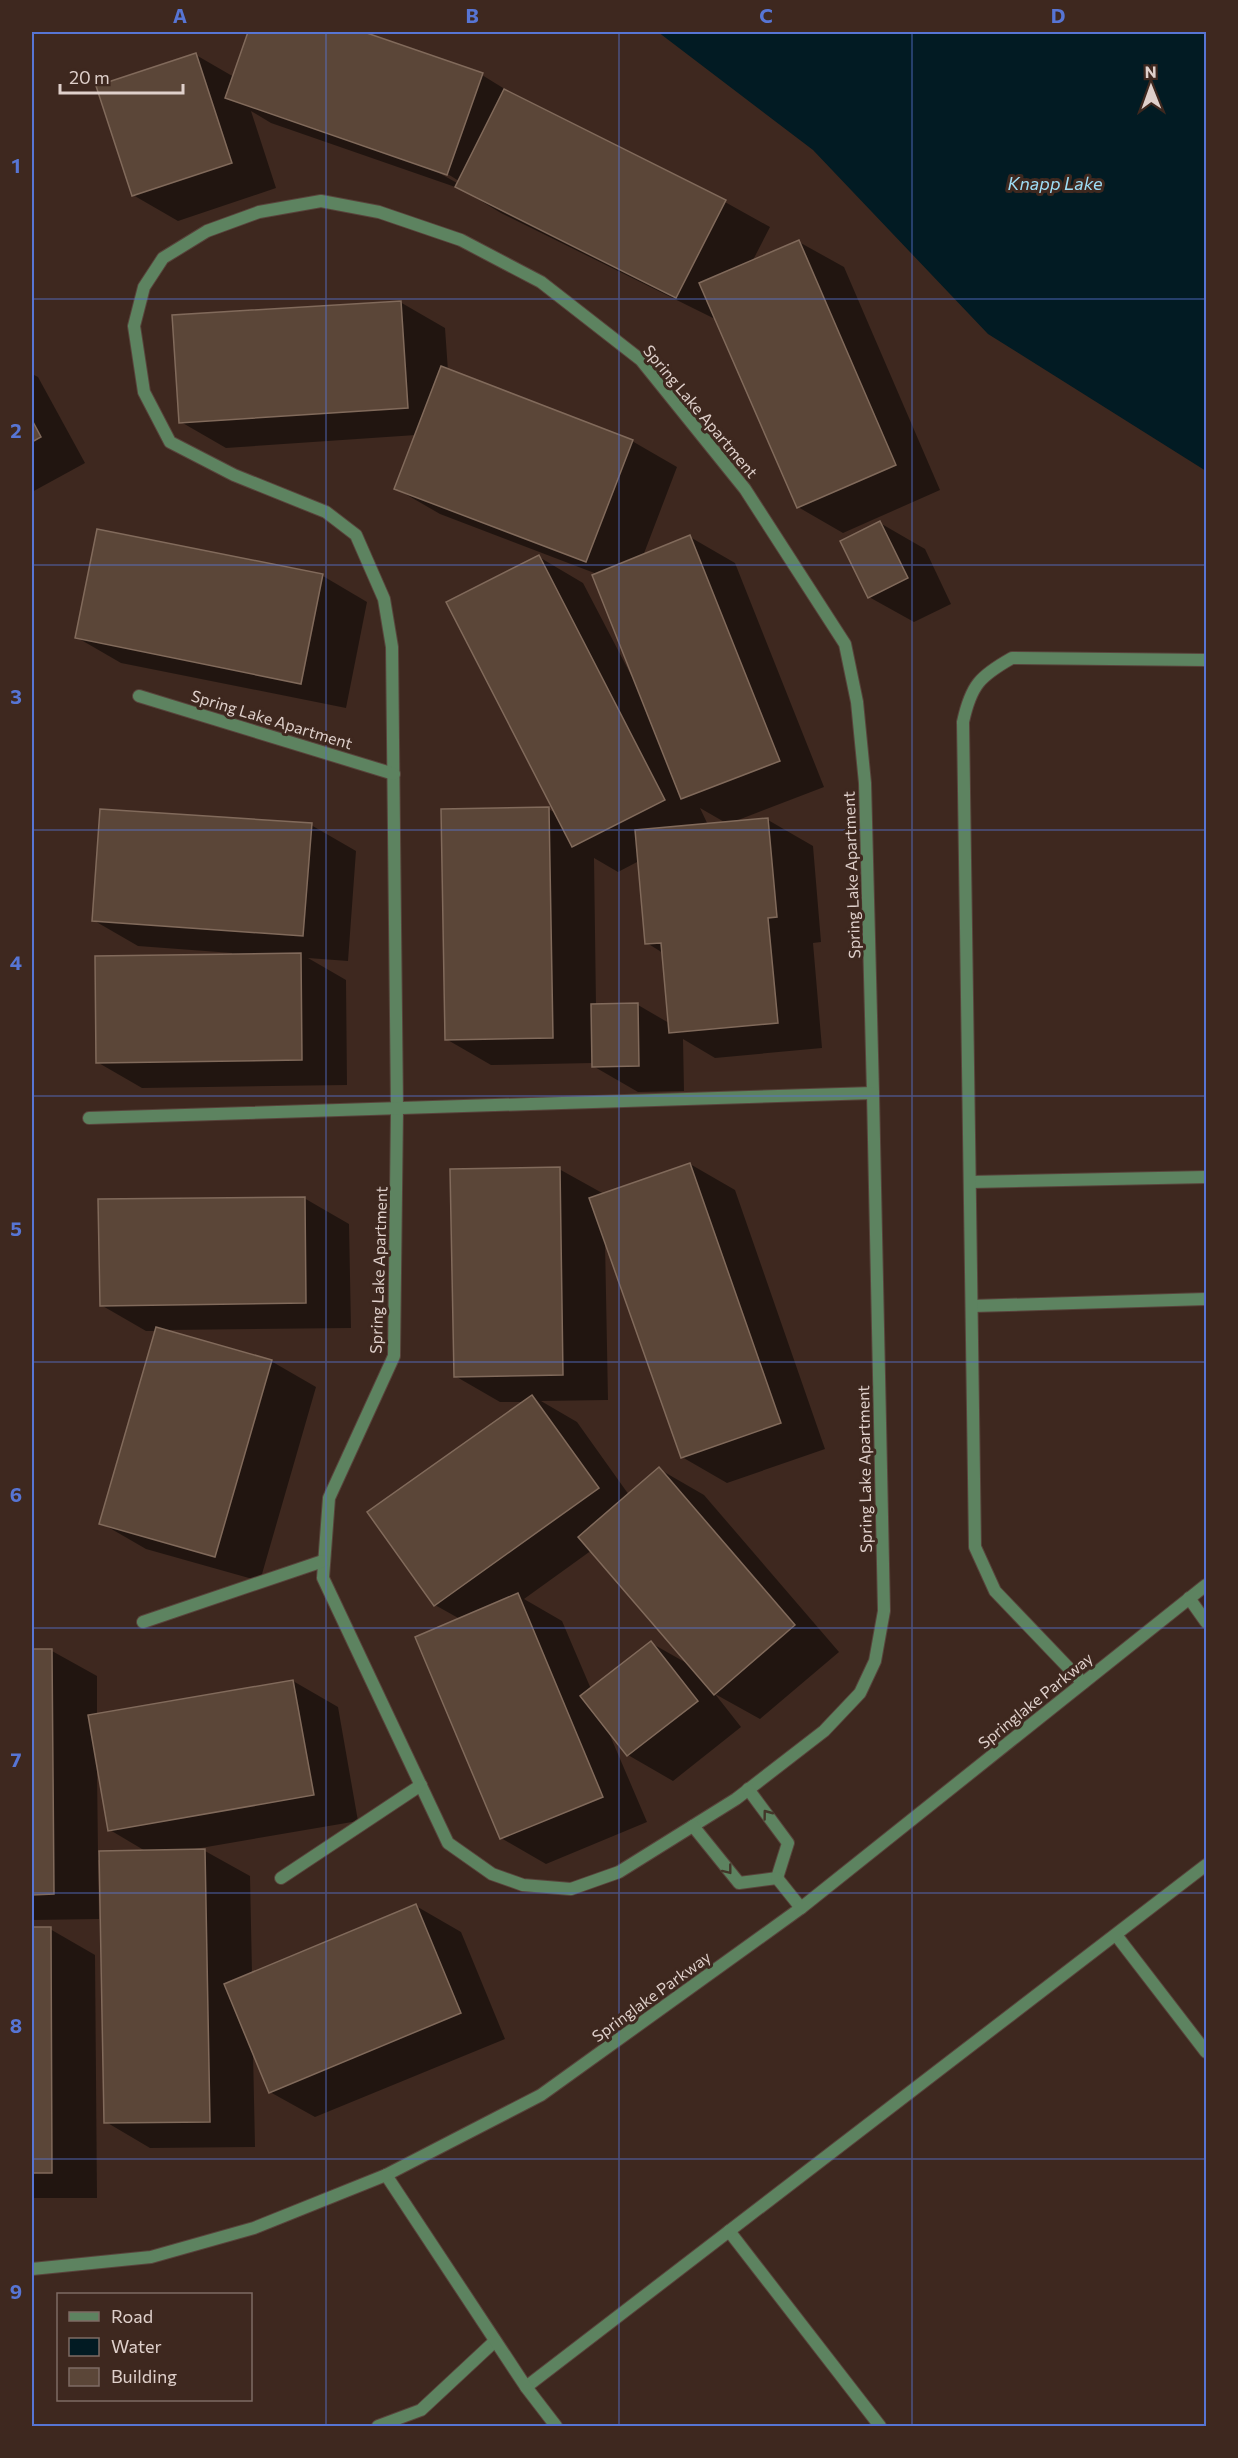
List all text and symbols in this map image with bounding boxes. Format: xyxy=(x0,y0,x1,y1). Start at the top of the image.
text: A xyxy=(173,3,187,27)
text: B xyxy=(465,3,479,27)
text: C xyxy=(759,3,773,27)
text: D xyxy=(1051,3,1065,27)
scale bar xyxy=(60,57,183,95)
north arrow xyxy=(1121,57,1181,117)
text: N xyxy=(1145,62,1157,81)
text: 20 m xyxy=(69,66,110,88)
text: 1 xyxy=(11,153,21,177)
water label: Knapp Lake xyxy=(1007,172,1103,194)
street label: Spring Lake Apartment xyxy=(640,341,762,482)
text: 2 xyxy=(10,418,22,442)
text: 3 xyxy=(10,684,22,708)
street label: Spring Lake Apartment xyxy=(189,685,355,753)
street label: Spring Lake Apartment xyxy=(839,791,863,959)
text: 4 xyxy=(10,950,22,974)
street label: Spring Lake Apartment xyxy=(366,1186,390,1354)
text: 5 xyxy=(10,1216,22,1240)
street label: Spring Lake Apartment xyxy=(853,1385,875,1553)
text: 6 xyxy=(10,1482,22,1506)
street label: Springlake Parkway xyxy=(974,1648,1096,1752)
text: 7 xyxy=(11,1747,22,1771)
one-way arrow xyxy=(763,1810,774,1821)
one-way arrow xyxy=(720,1863,731,1874)
street label: Springlake Parkway xyxy=(588,1947,714,2045)
text: 8 xyxy=(10,2013,22,2037)
text: 9 xyxy=(10,2279,22,2303)
legend xyxy=(57,2293,252,2401)
text: Road xyxy=(111,2305,153,2327)
text: Water xyxy=(111,2335,162,2357)
text: Building xyxy=(111,2365,177,2387)

